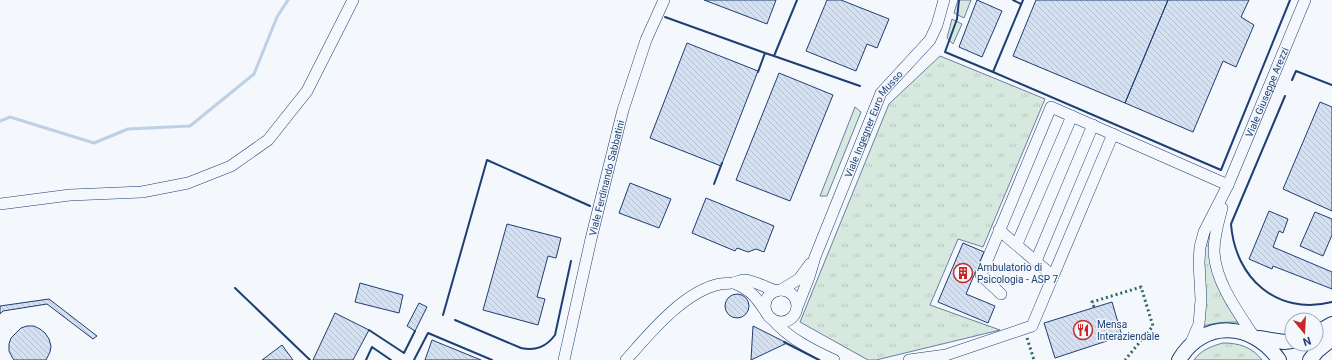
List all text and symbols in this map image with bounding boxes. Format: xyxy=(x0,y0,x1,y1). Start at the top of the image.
street label: Viale Giuseppe Arezzi xyxy=(1244,46,1291,139)
street label: Viale Ingegner Euro Musso xyxy=(843,68,905,179)
street label: Viale Ferdinando Sabbatini xyxy=(587,119,626,237)
building icon: Ambulatorio di Psicologia - ASP 7 xyxy=(952,262,974,284)
place label: Ambulatorio di Psicologia - ASP 7 xyxy=(977,262,1058,285)
north arrow xyxy=(1284,312,1324,352)
restaurant icon: Mensa Interaziendale xyxy=(1072,319,1094,341)
place label: Mensa Interaziendale xyxy=(1097,319,1159,342)
text: N xyxy=(1301,334,1313,348)

